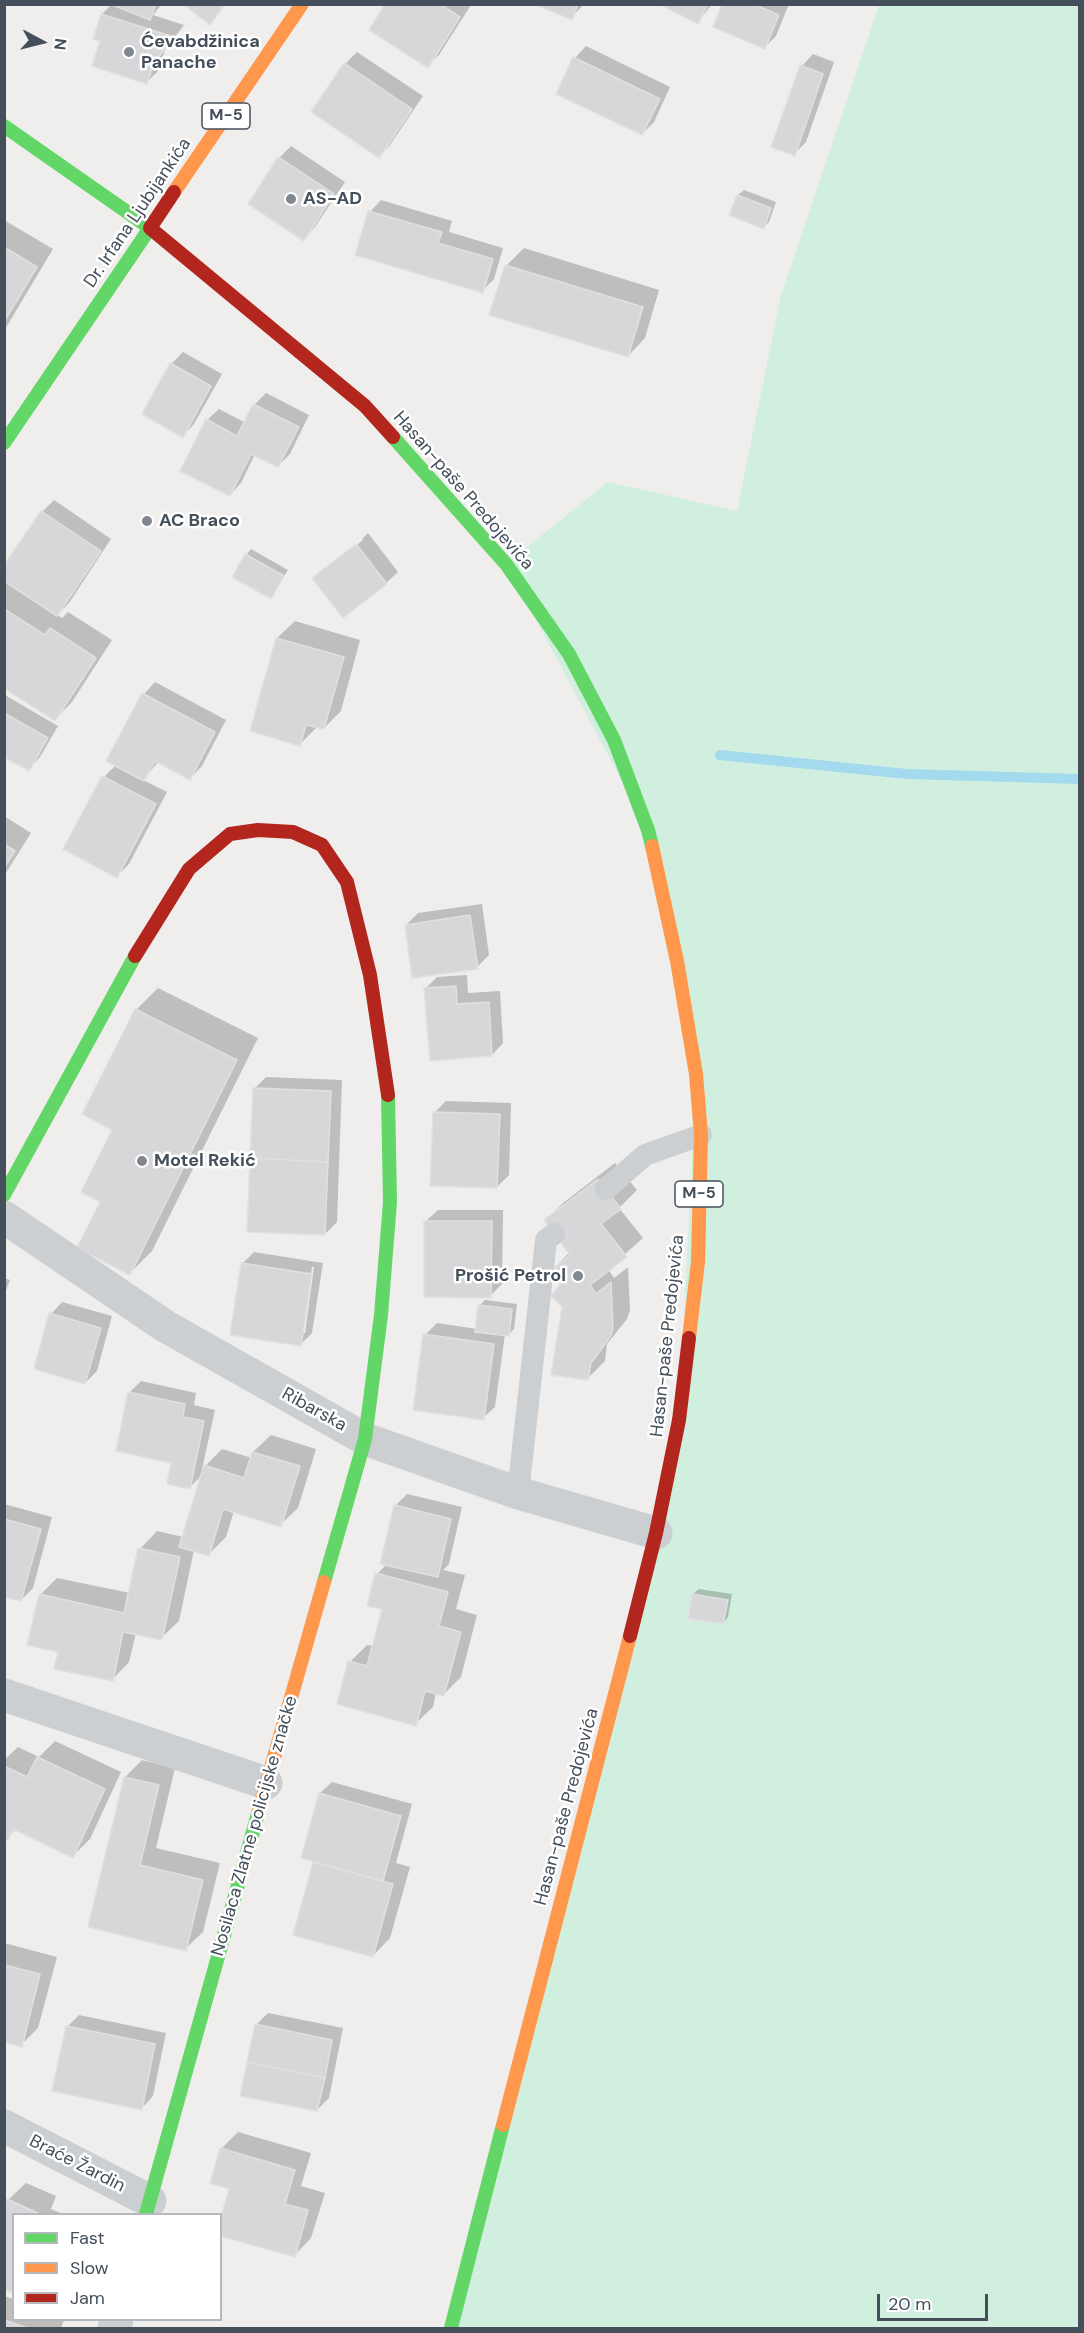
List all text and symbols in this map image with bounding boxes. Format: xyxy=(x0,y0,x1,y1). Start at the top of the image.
north arrow xyxy=(12,12,72,72)
place label: Ćevabdžinica Panache xyxy=(141,31,260,74)
text: N xyxy=(49,37,71,51)
marker: Ćevabdžinica Panache xyxy=(122,45,136,59)
road number: M-5 xyxy=(202,103,250,129)
street label: Dr. Irfana Ljubijankića xyxy=(80,134,196,292)
place label: AS-AD xyxy=(303,188,362,210)
marker: AS-AD xyxy=(284,192,298,206)
street label: Hasan-paše Predojevića xyxy=(388,407,538,575)
place label: AC Braco xyxy=(159,510,240,532)
marker: AC Braco xyxy=(140,514,154,528)
place label: Motel Rekić xyxy=(154,1150,256,1172)
marker: Motel Rekić xyxy=(135,1154,149,1168)
road number: M-5 xyxy=(675,1181,723,1207)
street label: Hasan-paše Predojevića xyxy=(647,1234,689,1438)
place label: Prošić Petrol xyxy=(455,1265,566,1287)
marker: Prošić Petrol xyxy=(571,1269,585,1283)
street label: Ribarska xyxy=(278,1383,350,1437)
street label: Nosilaca Zlatne policijske značke xyxy=(207,1693,303,1959)
street label: Hasan-paše Predojevića xyxy=(530,1706,604,1908)
street label: Braće Žardin xyxy=(26,2131,128,2197)
legend xyxy=(12,2213,222,2321)
text: Fast xyxy=(70,2226,105,2250)
text: Slow xyxy=(70,2256,109,2280)
scale bar xyxy=(880,2282,991,2320)
text: Jam xyxy=(70,2286,105,2310)
text: 20 m xyxy=(888,2292,931,2316)

